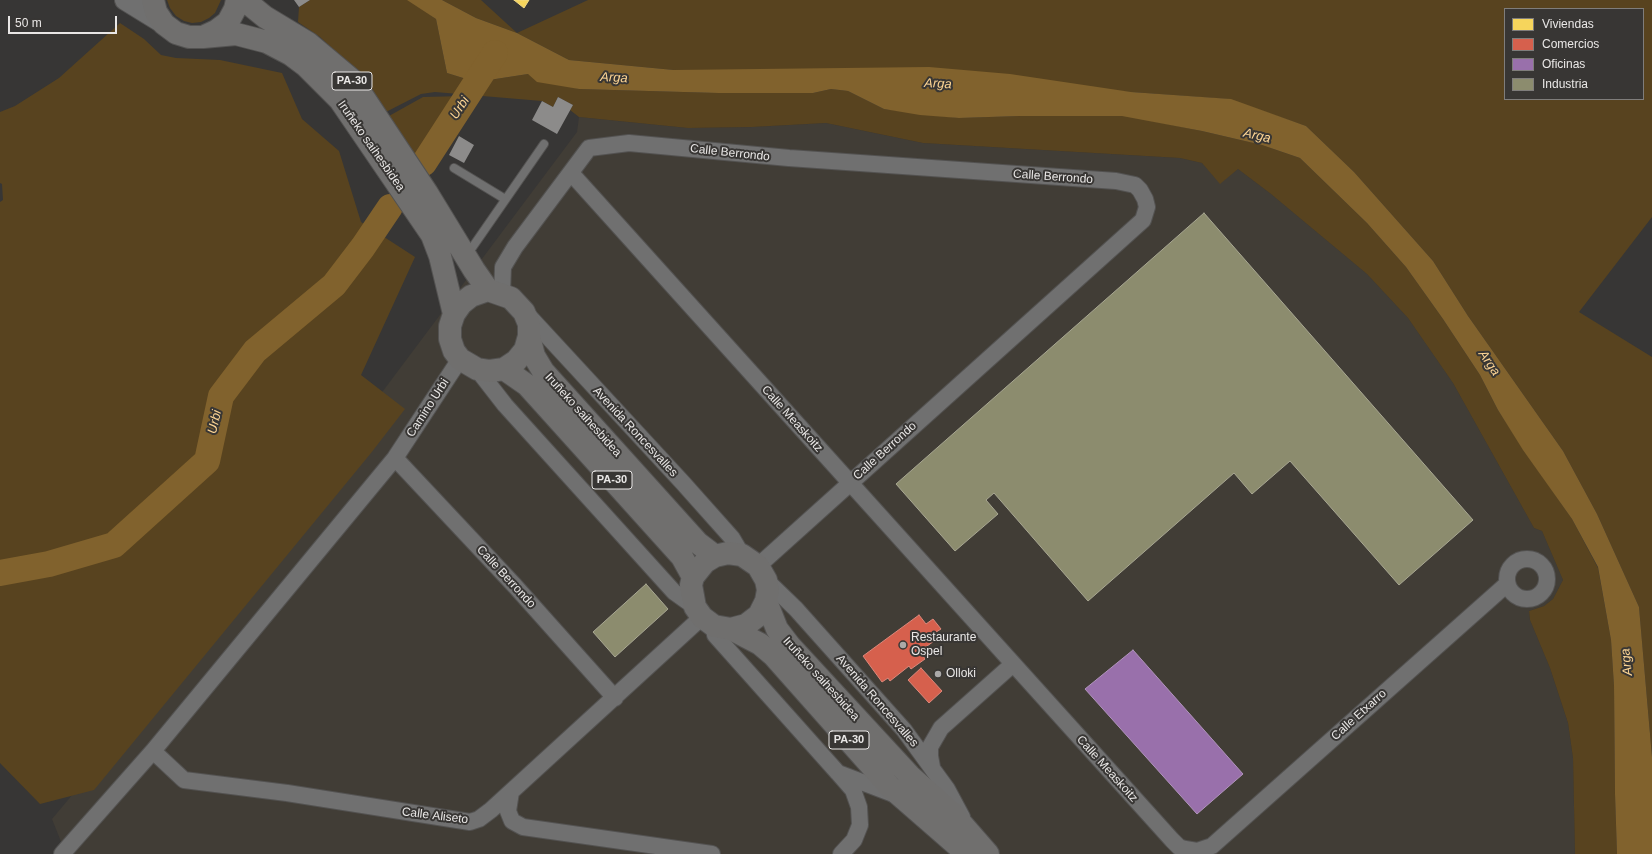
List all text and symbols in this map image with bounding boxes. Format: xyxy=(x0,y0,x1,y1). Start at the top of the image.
scale bar xyxy=(10,8,119,34)
legend xyxy=(1504,8,1644,100)
text: 50 m xyxy=(15,16,42,30)
text: Viviendas xyxy=(1542,17,1594,31)
text: Comercios xyxy=(1542,37,1599,51)
text: Oficinas xyxy=(1542,57,1585,71)
water label: Arga xyxy=(600,69,628,87)
road number: PA-30 xyxy=(332,72,372,90)
water label: Arga xyxy=(924,75,952,93)
text: Industria xyxy=(1542,77,1588,91)
water label: Urbi xyxy=(447,94,473,122)
street label: Iruñeko saihesbidea xyxy=(334,98,408,194)
water label: Arga xyxy=(1242,125,1272,147)
street label: Calle Berrondo xyxy=(689,142,771,164)
street label: Calle Berrondo xyxy=(1013,167,1093,187)
water label: Arga xyxy=(1475,347,1503,379)
street label: Iruñeko saihesbidea xyxy=(542,370,624,460)
street label: Camino Urbi xyxy=(404,376,452,440)
street label: Calle Measkoitz xyxy=(758,383,826,455)
street label: Avenida Roncesvalles xyxy=(590,384,680,480)
water label: Urbi xyxy=(205,409,225,435)
street label: Calle Berrondo xyxy=(850,419,920,483)
road number: PA-30 xyxy=(592,471,632,489)
street label: Calle Berrondo xyxy=(473,543,539,611)
place label: Restaurante Ospel xyxy=(911,631,976,659)
street label: Iruñeko saihesbidea xyxy=(780,634,862,724)
marker: Restaurante Ospel xyxy=(898,640,908,650)
water label: Arga xyxy=(1618,648,1636,676)
street label: Avenida Roncesvalles xyxy=(833,652,921,750)
place label: Olloki xyxy=(946,667,976,681)
marker: Olloki xyxy=(933,669,943,679)
street label: Calle Etxarro xyxy=(1328,686,1390,744)
road number: PA-30 xyxy=(829,731,869,749)
street label: Calle Measkoitz xyxy=(1073,733,1141,805)
street label: Calle Aliseto xyxy=(401,805,469,827)

